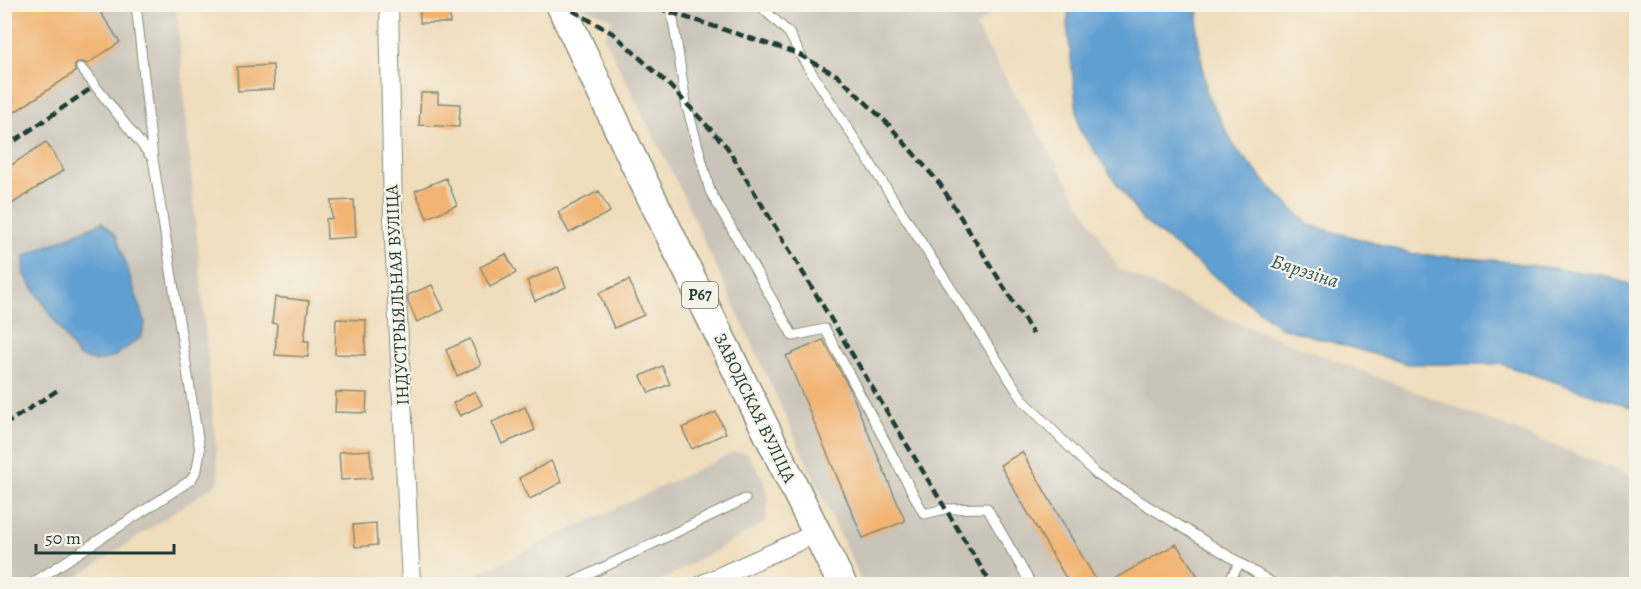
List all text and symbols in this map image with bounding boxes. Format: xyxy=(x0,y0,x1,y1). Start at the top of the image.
street label: ІНДУСТРЫЯЛЬНАЯ ВУЛІЦА xyxy=(379,184,415,406)
water label: Бярэзіна xyxy=(1268,247,1342,295)
road number: Р67 xyxy=(682,282,718,308)
street label: ЗАВОДСКАЯ ВУЛІЦА xyxy=(708,329,802,487)
scale bar xyxy=(36,517,174,555)
text: 50 m xyxy=(45,526,81,550)

